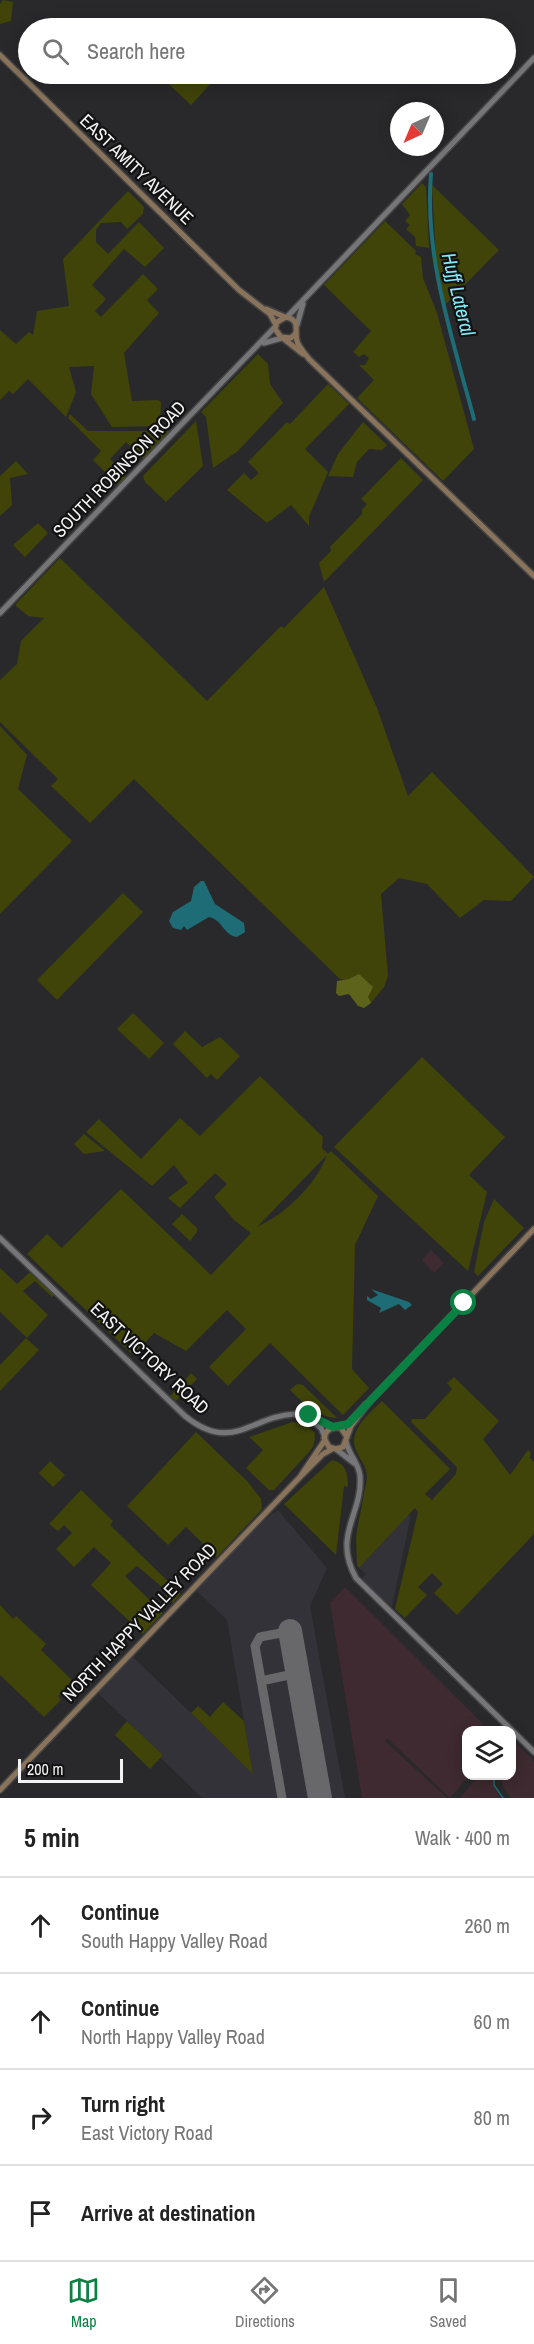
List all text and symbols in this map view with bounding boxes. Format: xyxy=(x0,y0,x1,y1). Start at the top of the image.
search box xyxy=(18,18,516,84)
icon: search xyxy=(39,35,72,68)
text: Search here xyxy=(87,36,185,66)
north arrow xyxy=(390,102,444,156)
street label: EAST AMITY AVENUE xyxy=(75,108,199,230)
water label: Huff Lateral xyxy=(436,250,482,339)
street label: SOUTH ROBINSON ROAD xyxy=(47,395,191,543)
route start xyxy=(450,1289,476,1315)
street label: EAST VICTORY ROAD xyxy=(85,1296,215,1420)
route end xyxy=(295,1401,321,1427)
street label: NORTH HAPPY VALLEY ROAD xyxy=(57,1537,221,1707)
map controls xyxy=(462,1726,516,1780)
button: layers xyxy=(462,1726,516,1780)
scale bar xyxy=(18,1756,123,1784)
text: 200 m xyxy=(27,1758,63,1780)
text: 5 min xyxy=(24,1820,80,1855)
text: Walk · 400 m xyxy=(415,1824,510,1851)
text: Continue xyxy=(81,1897,159,1927)
icon: ahead xyxy=(24,1909,57,1942)
text: 260 m xyxy=(464,1912,510,1939)
text: South Happy Valley Road xyxy=(81,1927,268,1954)
text: Continue xyxy=(81,1993,159,2023)
icon: ahead xyxy=(24,2005,57,2038)
text: 60 m xyxy=(474,2008,510,2035)
text: North Happy Valley Road xyxy=(81,2023,265,2050)
text: Turn right xyxy=(81,2089,165,2119)
icon: right xyxy=(24,2101,57,2134)
text: 80 m xyxy=(474,2104,510,2131)
text: East Victory Road xyxy=(81,2119,213,2146)
icon: arrive xyxy=(24,2197,57,2230)
text: Arrive at destination xyxy=(81,2198,255,2228)
tab: Map xyxy=(67,2274,100,2332)
tab: Directions xyxy=(235,2274,295,2332)
tab: Saved xyxy=(429,2274,467,2332)

